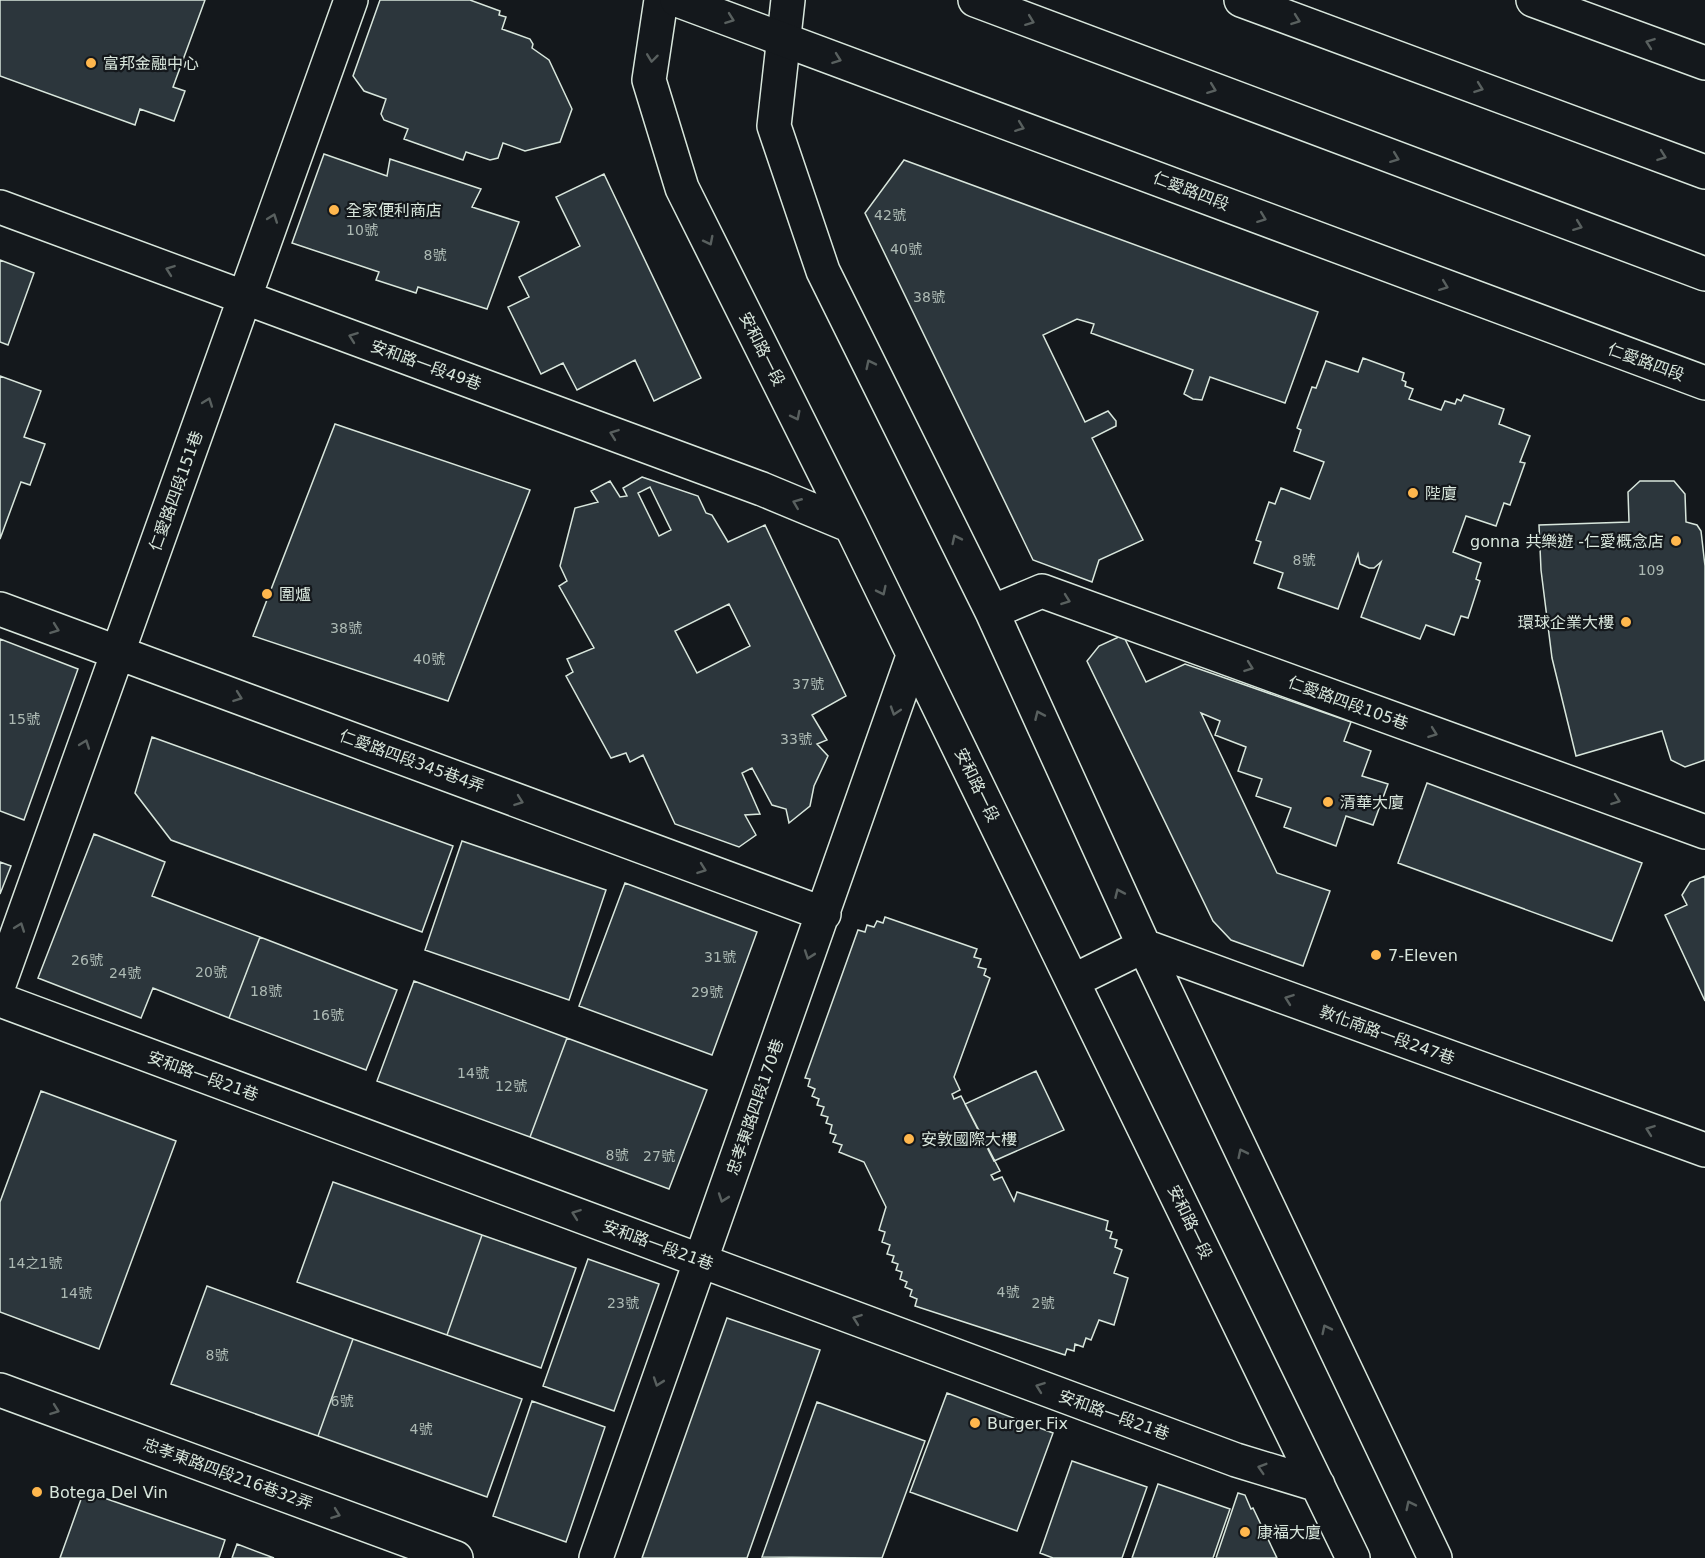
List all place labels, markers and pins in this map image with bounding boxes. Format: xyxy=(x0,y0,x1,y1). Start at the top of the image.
place label: 富邦金融中心 xyxy=(103,54,199,73)
marker: 富邦金融中心 xyxy=(84,56,98,70)
place label: 全家便利商店 xyxy=(346,201,442,220)
marker: 全家便利商店 xyxy=(327,203,341,217)
place label: 陛廈 xyxy=(1425,484,1457,503)
marker: 陛廈 xyxy=(1406,486,1420,500)
place label: gonna 共樂遊 -仁愛概念店 xyxy=(1470,532,1664,551)
marker: gonna 共樂遊 -仁愛概念店 xyxy=(1669,534,1683,548)
place label: 圍爐 xyxy=(279,585,311,604)
marker: 圍爐 xyxy=(260,587,274,601)
place label: 環球企業大樓 xyxy=(1518,613,1614,632)
marker: 環球企業大樓 xyxy=(1619,615,1633,629)
place label: 清華大廈 xyxy=(1340,793,1404,812)
marker: 清華大廈 xyxy=(1321,795,1335,809)
place label: 7-Eleven xyxy=(1388,946,1458,965)
marker: 7-Eleven xyxy=(1369,948,1383,962)
place label: 安敦國際大樓 xyxy=(921,1130,1017,1149)
marker: 安敦國際大樓 xyxy=(902,1132,916,1146)
place label: Burger Fix xyxy=(987,1414,1068,1433)
marker: Burger Fix xyxy=(968,1416,982,1430)
place label: Botega Del Vin xyxy=(49,1483,168,1502)
marker: Botega Del Vin xyxy=(30,1485,44,1499)
place label: 康福大廈 xyxy=(1257,1523,1321,1542)
marker: 康福大廈 xyxy=(1238,1525,1252,1539)

